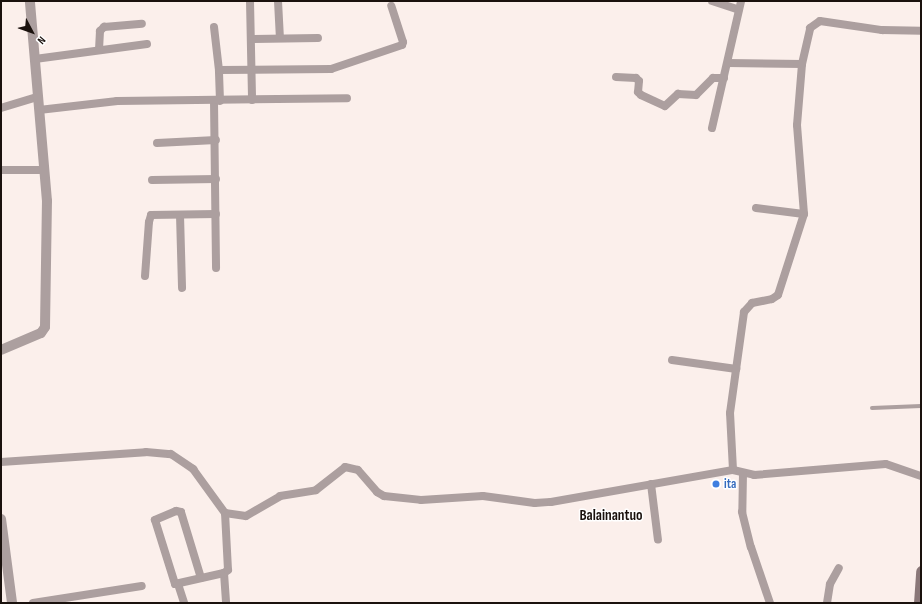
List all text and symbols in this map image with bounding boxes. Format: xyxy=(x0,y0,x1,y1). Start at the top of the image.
north arrow xyxy=(12,12,52,52)
text: N xyxy=(35,34,48,47)
place label: ita xyxy=(724,476,736,492)
marker: ita xyxy=(711,479,721,489)
district label: Balainantuo xyxy=(579,507,643,525)

